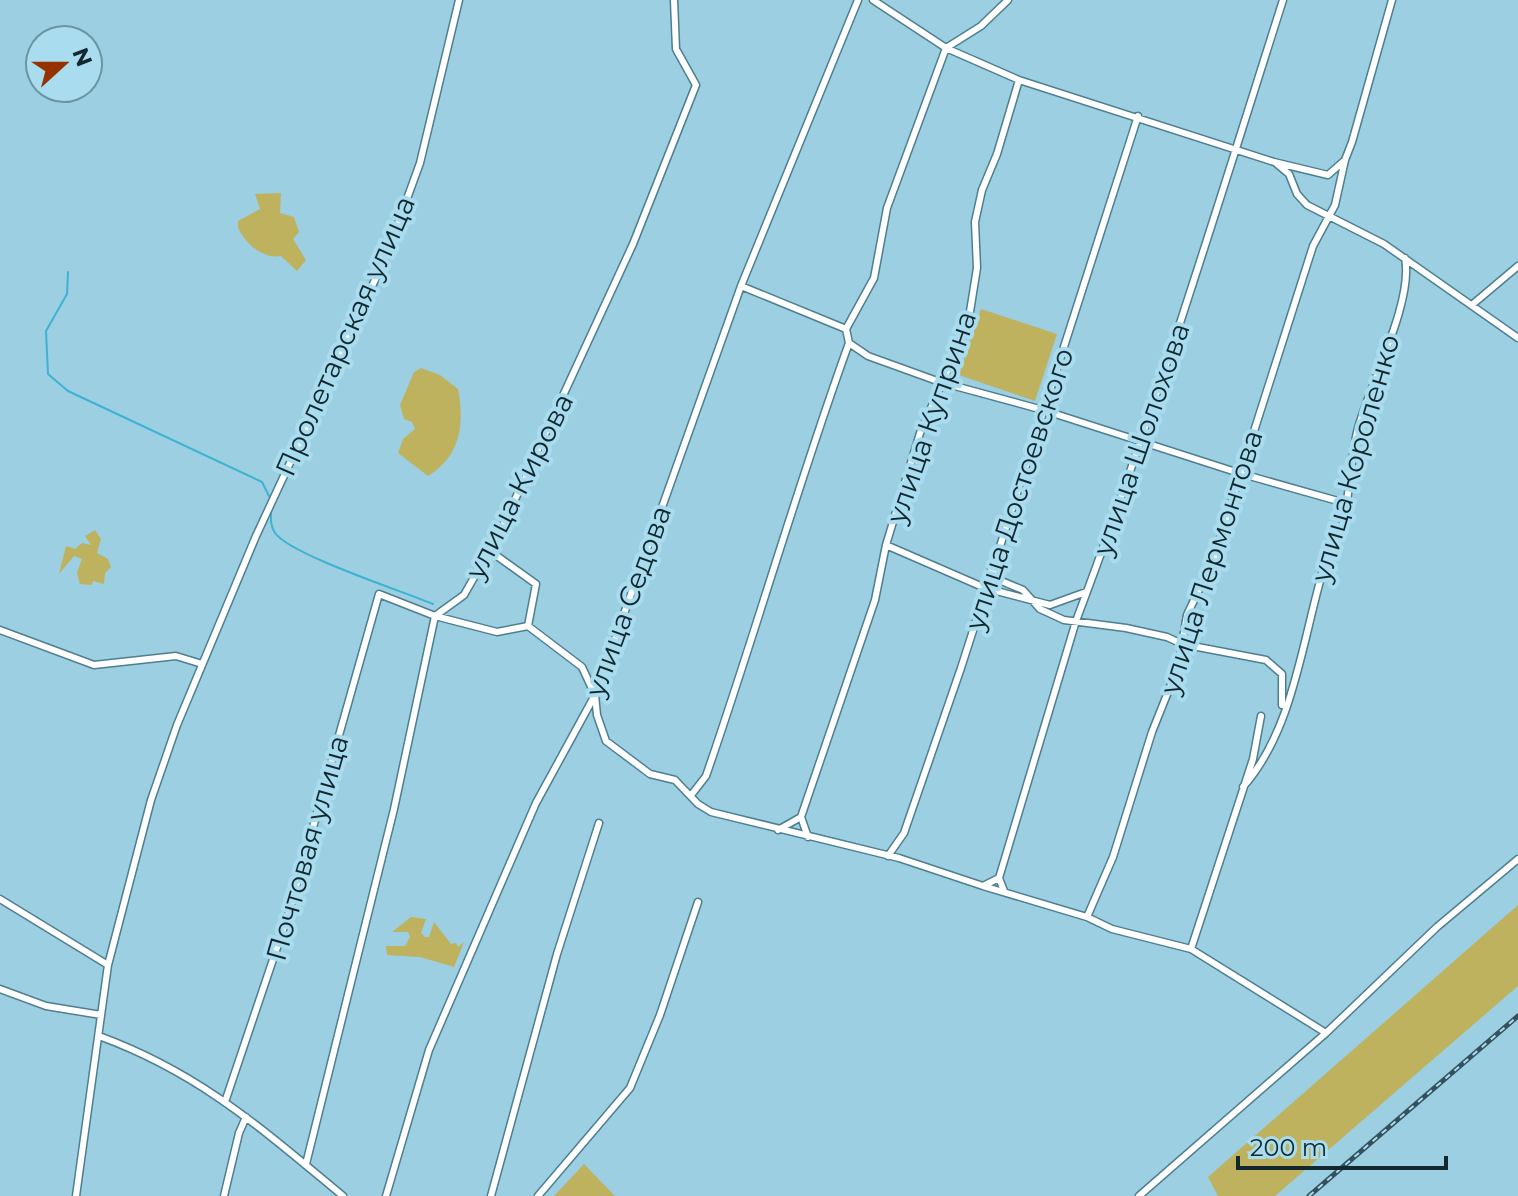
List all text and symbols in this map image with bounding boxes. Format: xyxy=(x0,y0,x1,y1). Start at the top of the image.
north arrow xyxy=(24,24,104,104)
text: N xyxy=(66,44,98,70)
street label: Пролетарская улица xyxy=(268,191,422,481)
street label: улица Куприна xyxy=(878,307,983,528)
street label: улица Шолохова xyxy=(1085,318,1197,561)
street label: улица Короленко xyxy=(1303,330,1407,587)
street label: улица Достоевского xyxy=(957,344,1081,635)
street label: улица Кирова xyxy=(457,388,580,585)
street label: улица Лермонтова xyxy=(1152,426,1270,699)
street label: улица Седова xyxy=(577,501,678,702)
street label: Почтовая улица xyxy=(259,731,355,965)
scale bar xyxy=(1238,1120,1446,1170)
text: 200 m xyxy=(1250,1133,1327,1162)

